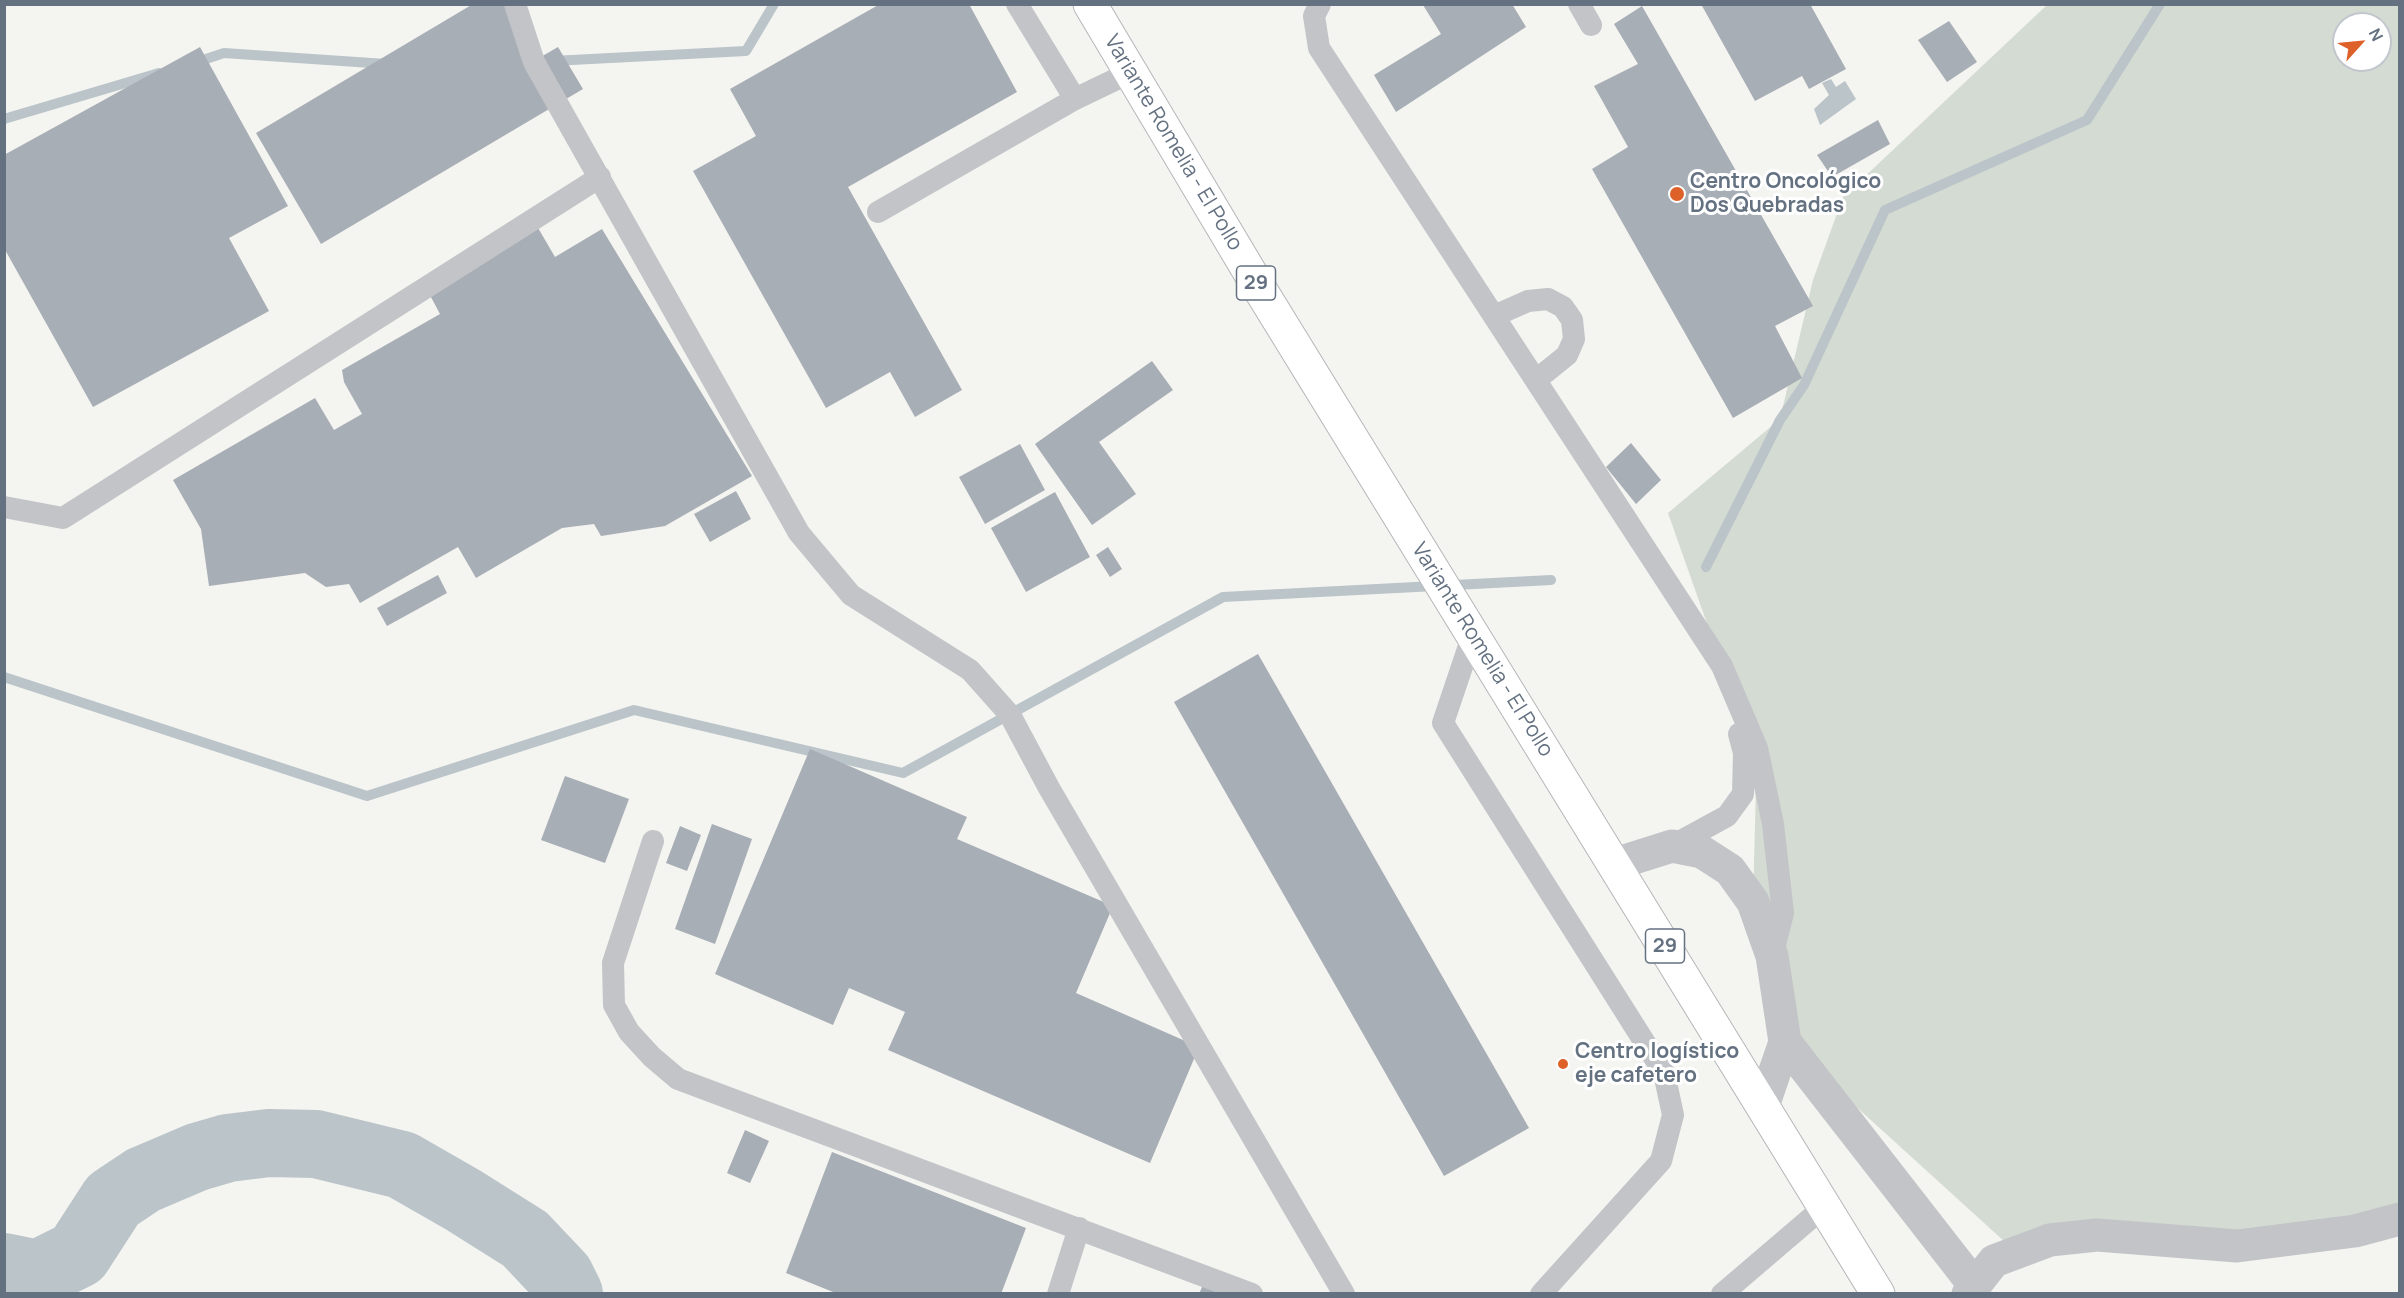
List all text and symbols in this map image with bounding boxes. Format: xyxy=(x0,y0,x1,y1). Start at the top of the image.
north arrow xyxy=(2332,12,2392,72)
text: N xyxy=(2364,25,2389,45)
street label: Variante Romelia - El Pollo xyxy=(1099,31,1247,255)
place label: Centro Oncológico Dos Quebradas xyxy=(1690,169,1881,219)
marker: Centro Oncológico Dos Quebradas xyxy=(1668,185,1686,203)
road number: 29 xyxy=(1236,266,1276,300)
street label: Variante Romelia - El Pollo xyxy=(1406,539,1558,761)
road number: 29 xyxy=(1646,929,1684,963)
place label: Centro logístico eje cafetero xyxy=(1575,1039,1739,1089)
marker: Centro logístico eje cafetero xyxy=(1556,1057,1570,1071)

